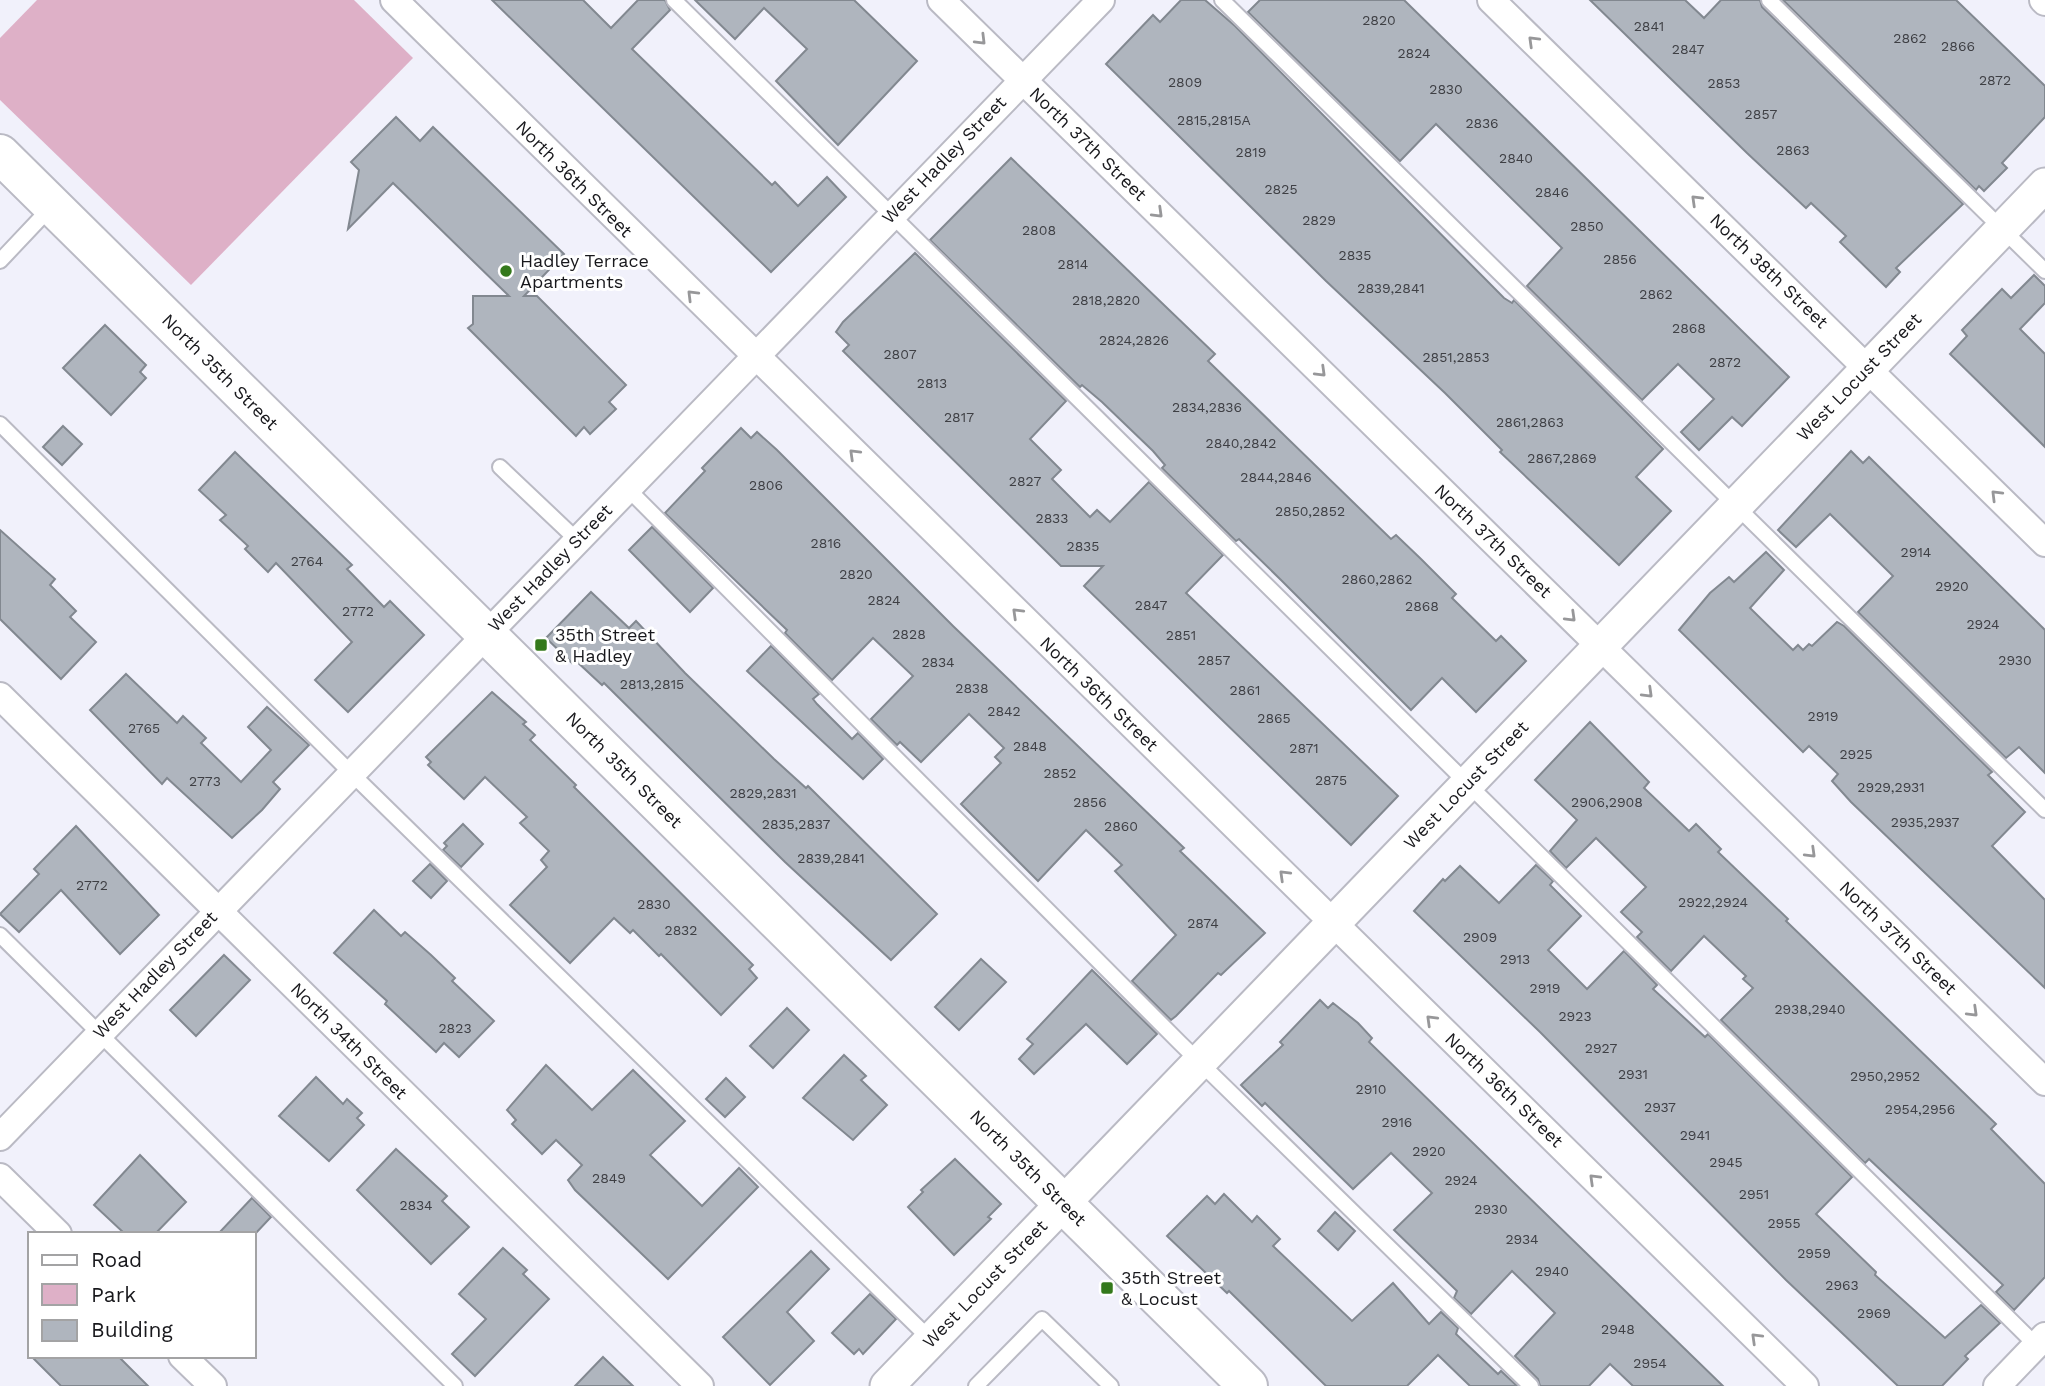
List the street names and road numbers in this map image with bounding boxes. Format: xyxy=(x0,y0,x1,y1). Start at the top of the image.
street label: North 37th Street xyxy=(1026,82,1151,205)
street label: West Hadley Street xyxy=(877,91,1010,228)
street label: North 36th Street xyxy=(512,116,637,242)
street label: North 38th Street xyxy=(1706,209,1833,333)
street label: West Locust Street xyxy=(1792,308,1926,445)
street label: North 35th Street xyxy=(158,309,283,434)
street label: North 37th Street xyxy=(1431,479,1556,602)
street label: West Hadley Street xyxy=(483,499,616,636)
street label: North 36th Street xyxy=(1036,632,1163,756)
street label: North 35th Street xyxy=(562,707,687,832)
street label: West Locust Street xyxy=(1399,716,1533,853)
street label: North 37th Street xyxy=(1836,876,1961,999)
street label: West Hadley Street xyxy=(88,906,221,1043)
street label: North 34th Street xyxy=(287,978,412,1104)
street label: North 36th Street xyxy=(1441,1028,1568,1152)
street label: North 35th Street xyxy=(966,1105,1091,1230)
street label: West Locust Street xyxy=(918,1215,1052,1352)

